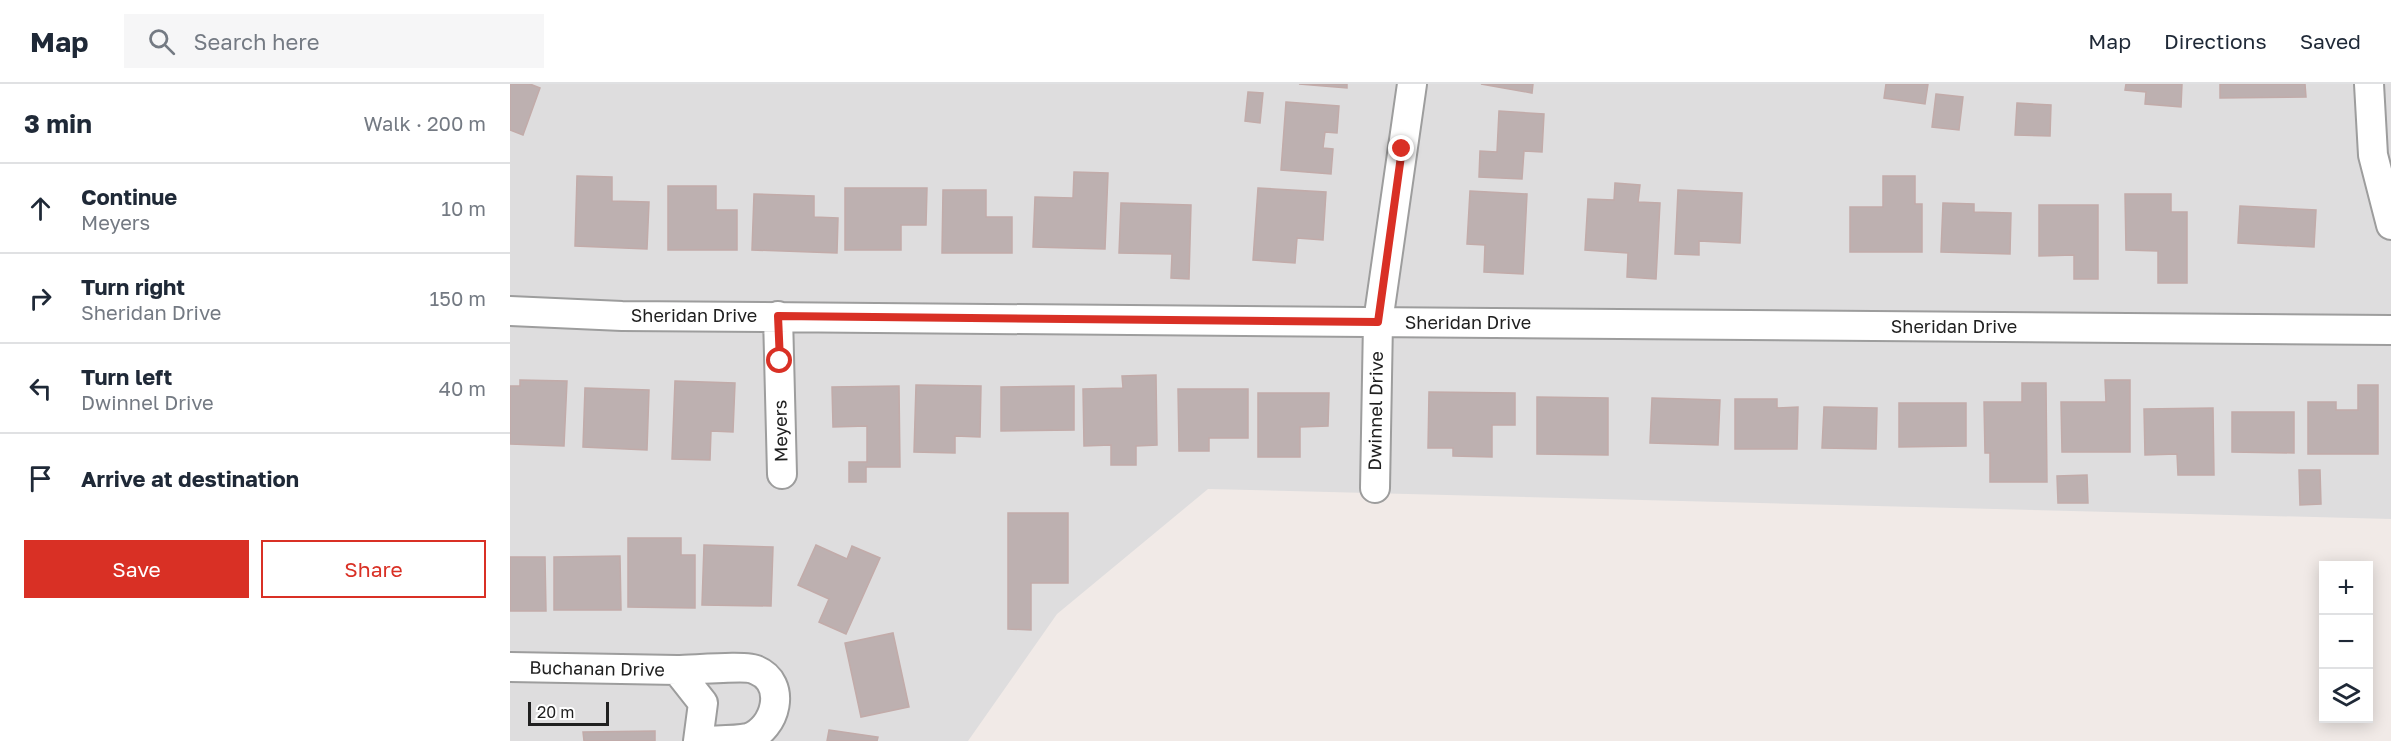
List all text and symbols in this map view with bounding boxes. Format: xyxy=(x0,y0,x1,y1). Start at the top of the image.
search box xyxy=(124,14,544,68)
text: Map xyxy=(30,25,88,58)
icon: search xyxy=(145,25,178,58)
text: Search here xyxy=(193,28,319,55)
text: Map xyxy=(2088,28,2131,54)
text: Directions xyxy=(2164,28,2267,54)
text: Saved xyxy=(2300,28,2361,54)
text: 3 min xyxy=(24,108,92,139)
text: Walk · 200 m xyxy=(364,111,486,135)
route end xyxy=(1388,135,1414,161)
text: Continue xyxy=(81,183,177,210)
icon: ahead xyxy=(24,192,57,225)
text: 10 m xyxy=(441,196,486,220)
text: Meyers xyxy=(81,210,150,234)
text: Turn right xyxy=(81,273,185,300)
icon: right xyxy=(24,282,57,315)
text: 150 m xyxy=(430,286,486,310)
text: Sheridan Drive xyxy=(81,300,221,324)
street label: Sheridan Drive xyxy=(631,304,757,326)
street label: Sheridan Drive xyxy=(1405,311,1531,333)
street label: Sheridan Drive xyxy=(1891,315,2017,337)
route start xyxy=(766,347,792,373)
street label: Dwinnel Drive xyxy=(1363,351,1387,471)
text: Turn left xyxy=(81,363,172,390)
icon: left xyxy=(24,372,57,405)
text: 40 m xyxy=(439,376,486,400)
text: Dwinnel Drive xyxy=(81,390,214,414)
street label: Meyers xyxy=(768,400,792,462)
icon: arrive xyxy=(24,462,57,495)
text: Arrive at destination xyxy=(81,465,299,492)
button: Save xyxy=(24,540,249,598)
button: Share xyxy=(261,540,486,598)
map controls xyxy=(2319,561,2373,723)
button: + xyxy=(2319,561,2373,615)
button: − xyxy=(2319,615,2373,669)
street label: Buchanan Drive xyxy=(529,656,665,680)
button: layers xyxy=(2319,669,2373,723)
scale bar xyxy=(528,699,609,726)
text: 20 m xyxy=(537,702,574,722)

